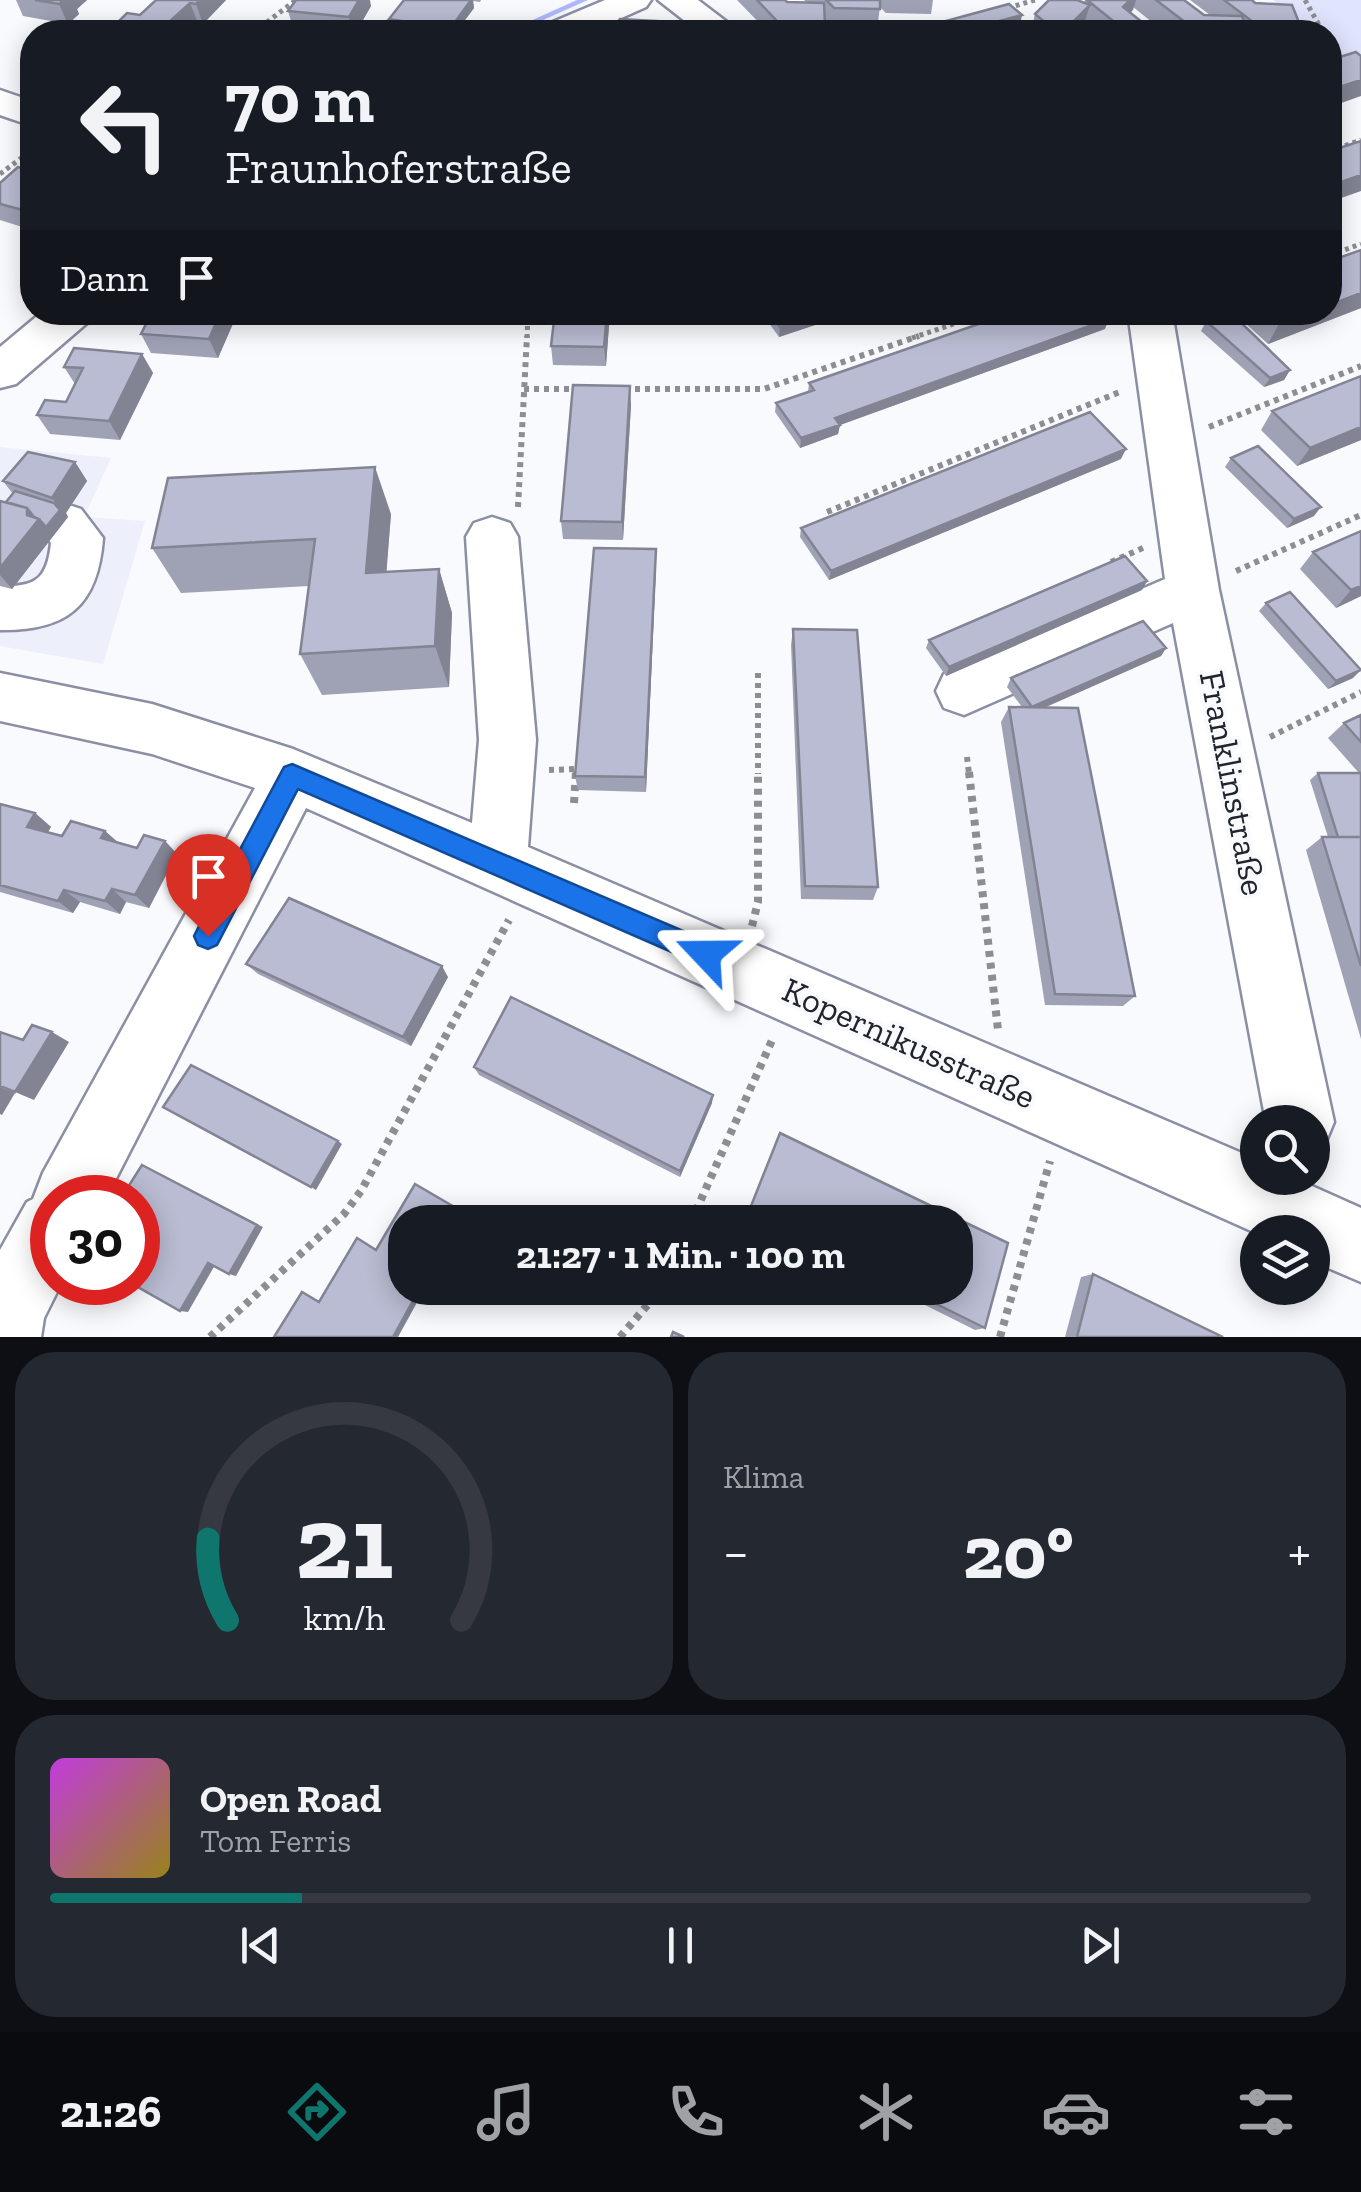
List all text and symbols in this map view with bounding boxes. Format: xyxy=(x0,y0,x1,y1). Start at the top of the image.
text: 70 m xyxy=(225,56,374,140)
icon: left xyxy=(60,60,190,190)
text: Fraunhoferstraße xyxy=(225,141,572,195)
icon: arrive xyxy=(169,250,224,305)
text: Dann xyxy=(60,255,149,301)
street label: Franklinstraße xyxy=(1191,667,1275,899)
pin xyxy=(166,834,251,937)
icon: arrive xyxy=(181,849,236,904)
position arrow xyxy=(654,902,758,1006)
street label: Kopernikusstraße xyxy=(776,968,1042,1118)
map controls xyxy=(1240,1105,1330,1305)
button: search xyxy=(1240,1105,1330,1195)
speed limit sign: 30 xyxy=(30,1175,160,1305)
button: layers xyxy=(1240,1215,1330,1305)
text: 21:27 · 1 Min. · 100 m xyxy=(516,1232,845,1278)
text: Klima xyxy=(723,1458,804,1496)
text: 21 xyxy=(295,1480,393,1605)
text: 20° xyxy=(963,1507,1074,1597)
text: − xyxy=(723,1519,749,1585)
text: + xyxy=(1288,1519,1311,1585)
text: km/h xyxy=(303,1596,385,1639)
text: Open Road xyxy=(200,1776,382,1822)
text: Tom Ferris xyxy=(200,1822,351,1860)
icon: previous xyxy=(233,1918,288,1973)
icon: pause xyxy=(653,1918,708,1973)
icon: next xyxy=(1073,1918,1128,1973)
icon: directions xyxy=(282,2077,352,2147)
icon: music xyxy=(471,2077,541,2147)
icon: phone xyxy=(661,2077,731,2147)
icon: climate xyxy=(851,2077,921,2147)
icon: car xyxy=(1041,2077,1111,2147)
icon: filters xyxy=(1231,2077,1301,2147)
text: 21:26 xyxy=(60,2085,162,2139)

